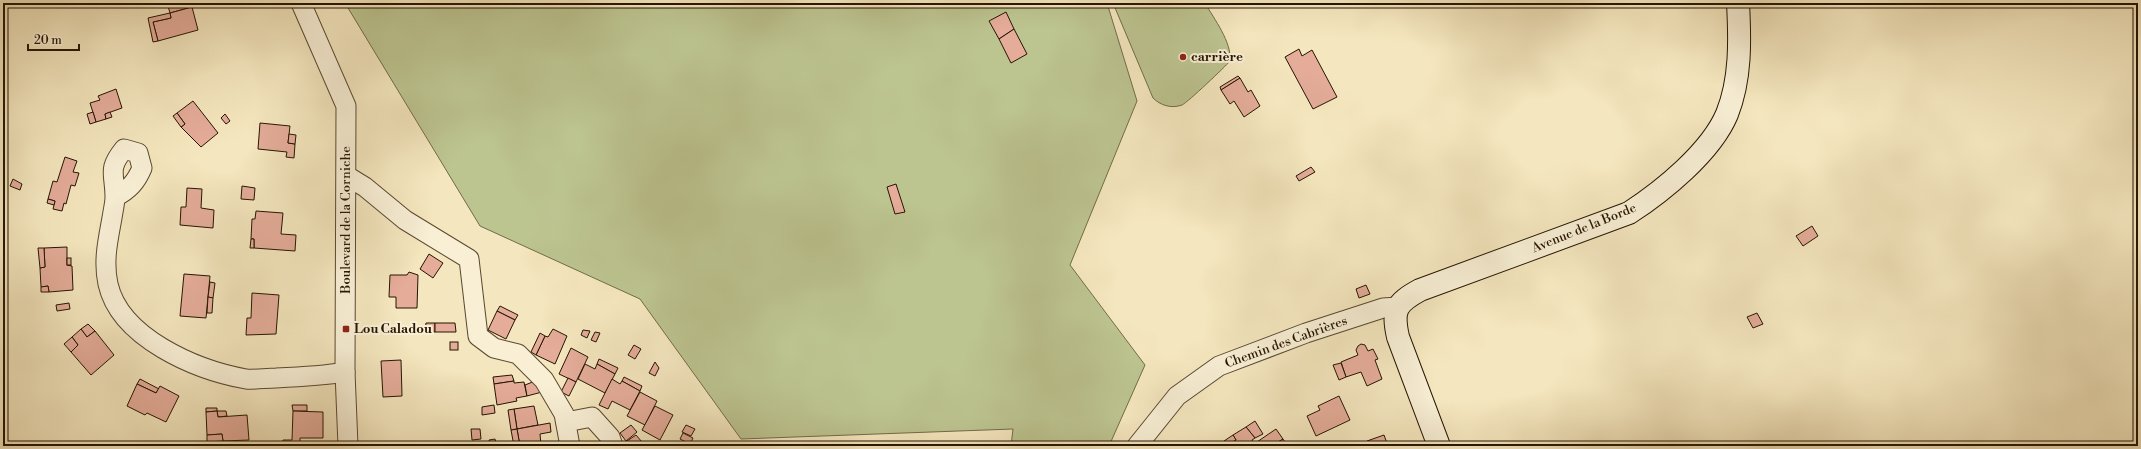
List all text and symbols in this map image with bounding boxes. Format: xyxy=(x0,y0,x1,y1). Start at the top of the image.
scale bar xyxy=(28,26,79,52)
text: 20 m xyxy=(34,33,62,48)
place label: carrière xyxy=(1191,49,1243,65)
marker: carrière xyxy=(1178,52,1188,62)
street label: Boulevard de la Corniche xyxy=(338,146,354,295)
street label: Avenue de la Borde xyxy=(1529,200,1639,257)
street label: Chemin des Cabrières xyxy=(1223,312,1350,372)
place label: Lou Caladou xyxy=(354,321,432,337)
marker: Lou Caladou xyxy=(341,324,351,334)

